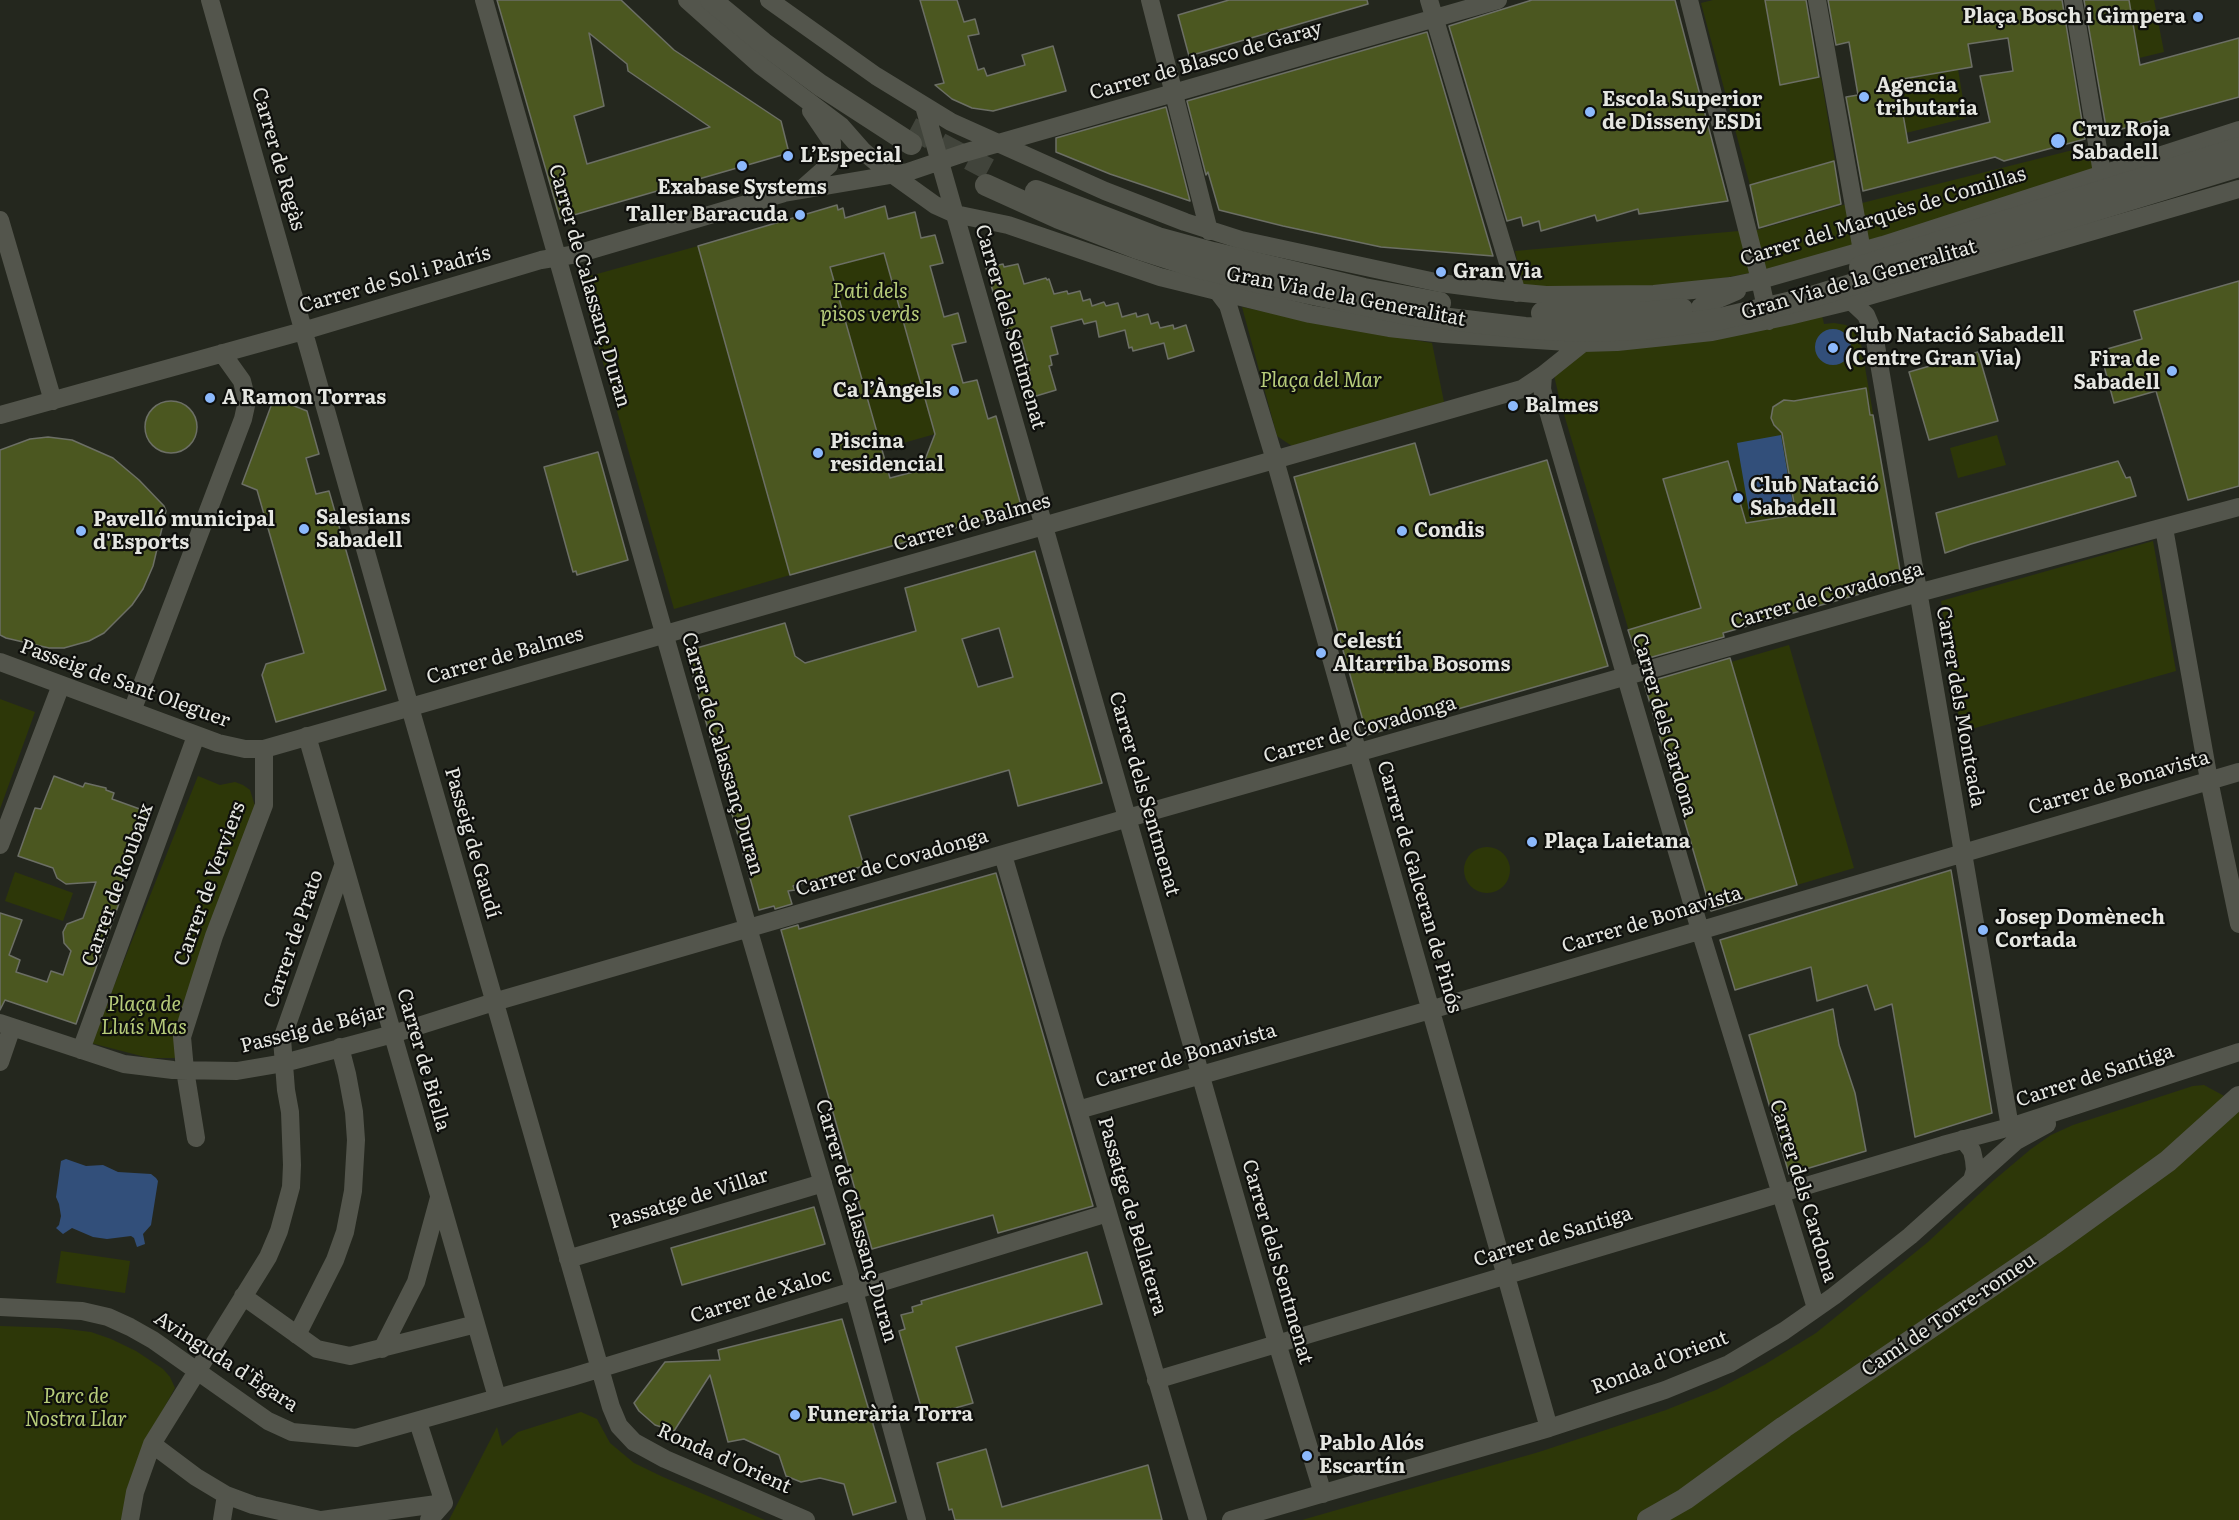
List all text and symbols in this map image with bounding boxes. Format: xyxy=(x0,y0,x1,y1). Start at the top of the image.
place label: Plaça Bosch i Gimpera xyxy=(1963,5,2186,29)
marker: Plaça Bosch i Gimpera xyxy=(2191,10,2205,24)
street label: Carrer de Blasco de Garay xyxy=(1087,16,1325,106)
place label: Agencia tributaria xyxy=(1876,74,1978,121)
street label: Carrer de Regàs xyxy=(246,85,310,233)
place label: Escola Superior de Disseny ESDi xyxy=(1602,88,1762,135)
marker: Agencia tributaria xyxy=(1857,90,1871,104)
marker: Escola Superior de Disseny ESDi xyxy=(1583,105,1597,119)
place label: Cruz Roja Sabadell xyxy=(2072,118,2170,165)
marker: Cruz Roja Sabadell xyxy=(2049,132,2067,150)
place label: L’Especial xyxy=(800,144,902,168)
marker: L’Especial xyxy=(781,149,795,163)
marker: Exabase Systems xyxy=(735,159,749,173)
street label: Carrer de Calassanç Duran xyxy=(543,162,635,410)
street label: Carrer del Marquès de Comillas xyxy=(1737,162,2029,272)
place label: Exabase Systems xyxy=(657,176,827,200)
place label: Taller Baracuda xyxy=(626,203,788,227)
marker: Taller Baracuda xyxy=(793,208,807,222)
street label: Carrer dels Sentmenat xyxy=(969,222,1051,432)
street label: Gran Via de la Generalitat xyxy=(1739,235,1979,325)
street label: Carrer de Sol i Padrís xyxy=(297,241,493,319)
place label: Gran Via xyxy=(1453,260,1542,284)
street label: Gran Via de la Generalitat xyxy=(1224,262,1468,332)
marker: Gran Via xyxy=(1434,265,1448,279)
park label: Pati dels pisos verds xyxy=(820,280,920,327)
place label: Club Natació Sabadell (Centre Gran Via) xyxy=(1845,324,2064,371)
marker: Club Natació Sabadell (Centre Gran Via) xyxy=(1826,341,1840,355)
place label: Fira de Sabadell xyxy=(2074,348,2160,395)
marker: Fira de Sabadell xyxy=(2165,364,2179,378)
park label: Plaça del Mar xyxy=(1260,369,1382,393)
place label: Ca l’Àngels xyxy=(833,379,942,403)
marker: Ca l’Àngels xyxy=(947,384,961,398)
place label: A Ramon Torras xyxy=(222,386,386,410)
marker: A Ramon Torras xyxy=(203,391,217,405)
place label: Balmes xyxy=(1525,394,1599,418)
marker: Balmes xyxy=(1506,399,1520,413)
place label: Piscina residencial xyxy=(830,430,944,477)
marker: Piscina residencial xyxy=(811,446,825,460)
place label: Club Natació Sabadell xyxy=(1750,474,1879,521)
street label: Carrer de Balmes xyxy=(891,489,1053,557)
marker: Club Natació Sabadell xyxy=(1731,491,1745,505)
place label: Salesians Sabadell xyxy=(316,506,410,553)
place label: Pavelló municipal d'Esports xyxy=(93,508,275,555)
place label: Condis xyxy=(1414,519,1485,543)
marker: Salesians Sabadell xyxy=(297,522,311,536)
marker: Pavelló municipal d'Esports xyxy=(74,524,88,538)
marker: Condis xyxy=(1395,524,1409,538)
street label: Carrer de Covadonga xyxy=(1728,557,1926,635)
street label: Carrer dels Montcada xyxy=(1930,604,1990,810)
street label: Carrer de Balmes xyxy=(424,622,586,690)
street label: Carrer de Calassanç Duran xyxy=(676,630,768,878)
place label: Celestí Altarriba Bosoms xyxy=(1333,630,1510,677)
street label: Carrer dels Cardona xyxy=(1626,630,1702,820)
street label: Passeig de Sant Oleguer xyxy=(17,635,233,733)
marker: Celestí Altarriba Bosoms xyxy=(1314,646,1328,660)
street label: Carrer dels Sentmenat xyxy=(1103,689,1185,899)
street label: Carrer de Covadonga xyxy=(1261,691,1459,769)
street label: Carrer de Bonavista xyxy=(2026,746,2212,820)
street label: Carrer de Galceran de Pinós xyxy=(1371,758,1467,1016)
street label: Passeig de Gaudí xyxy=(439,765,505,921)
street label: Carrer de Verviers xyxy=(169,799,251,969)
street label: Carrer de Roubaix xyxy=(77,800,159,970)
street label: Carrer de Covadonga xyxy=(793,824,991,902)
place label: Plaça Laietana xyxy=(1544,830,1690,854)
marker: Plaça Laietana xyxy=(1525,835,1539,849)
street label: Carrer de Prato xyxy=(259,867,329,1011)
street label: Carrer de Bonavista xyxy=(1559,881,1745,959)
place label: Josep Domènech Cortada xyxy=(1995,906,2165,953)
marker: Josep Domènech Cortada xyxy=(1976,923,1990,937)
street label: Carrer de Biella xyxy=(391,986,455,1134)
park label: Plaça de Lluís Mas xyxy=(101,993,187,1040)
street label: Passeig de Béjar xyxy=(238,999,388,1059)
street label: Carrer de Bonavista xyxy=(1093,1019,1279,1093)
street label: Carrer de Santiga xyxy=(2013,1039,2177,1113)
street label: Carrer de Calassanç Duran xyxy=(810,1097,902,1345)
street label: Carrer dels Cardona xyxy=(1764,1097,1842,1285)
street label: Passatge de Bellaterra xyxy=(1092,1114,1172,1318)
street label: Carrer dels Sentmenat xyxy=(1236,1157,1318,1367)
street label: Passatge de Villar xyxy=(607,1163,771,1235)
street label: Carrer de Santiga xyxy=(1471,1201,1635,1273)
street label: Camí de Torre-romeu xyxy=(1857,1248,2041,1382)
street label: Carrer de Xaloc xyxy=(688,1263,834,1329)
street label: Avinguda d'Ègara xyxy=(149,1306,303,1418)
street label: Ronda d'Orient xyxy=(1588,1326,1732,1400)
park label: Parc de Nostra Llar xyxy=(25,1385,127,1432)
place label: Funerària Torra xyxy=(807,1403,973,1427)
marker: Funerària Torra xyxy=(788,1408,802,1422)
street label: Ronda d'Orient xyxy=(653,1419,795,1499)
place label: Pablo Alós Escartín xyxy=(1319,1432,1424,1479)
marker: Pablo Alós Escartín xyxy=(1300,1449,1314,1463)

